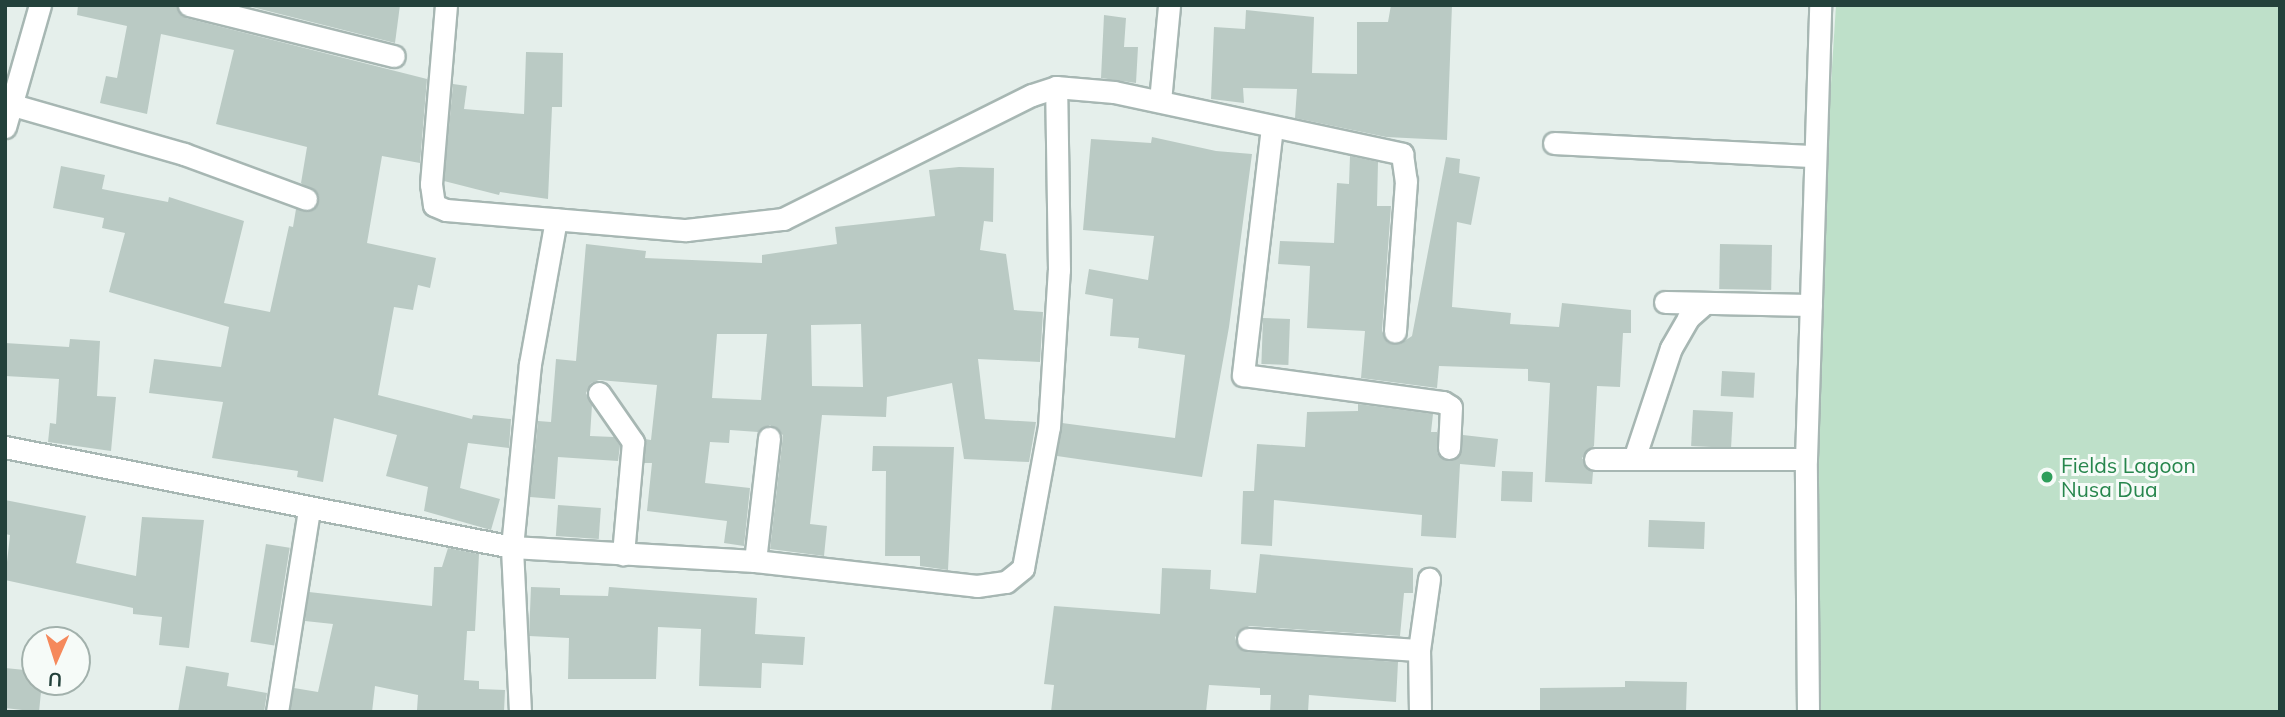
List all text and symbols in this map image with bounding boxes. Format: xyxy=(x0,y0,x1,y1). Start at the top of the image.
place label: Fields Lagoon Nusa Dua xyxy=(2061,452,2196,502)
marker: Fields Lagoon Nusa Dua xyxy=(2039,469,2055,485)
north arrow xyxy=(21,626,91,696)
text: U xyxy=(47,668,63,692)

